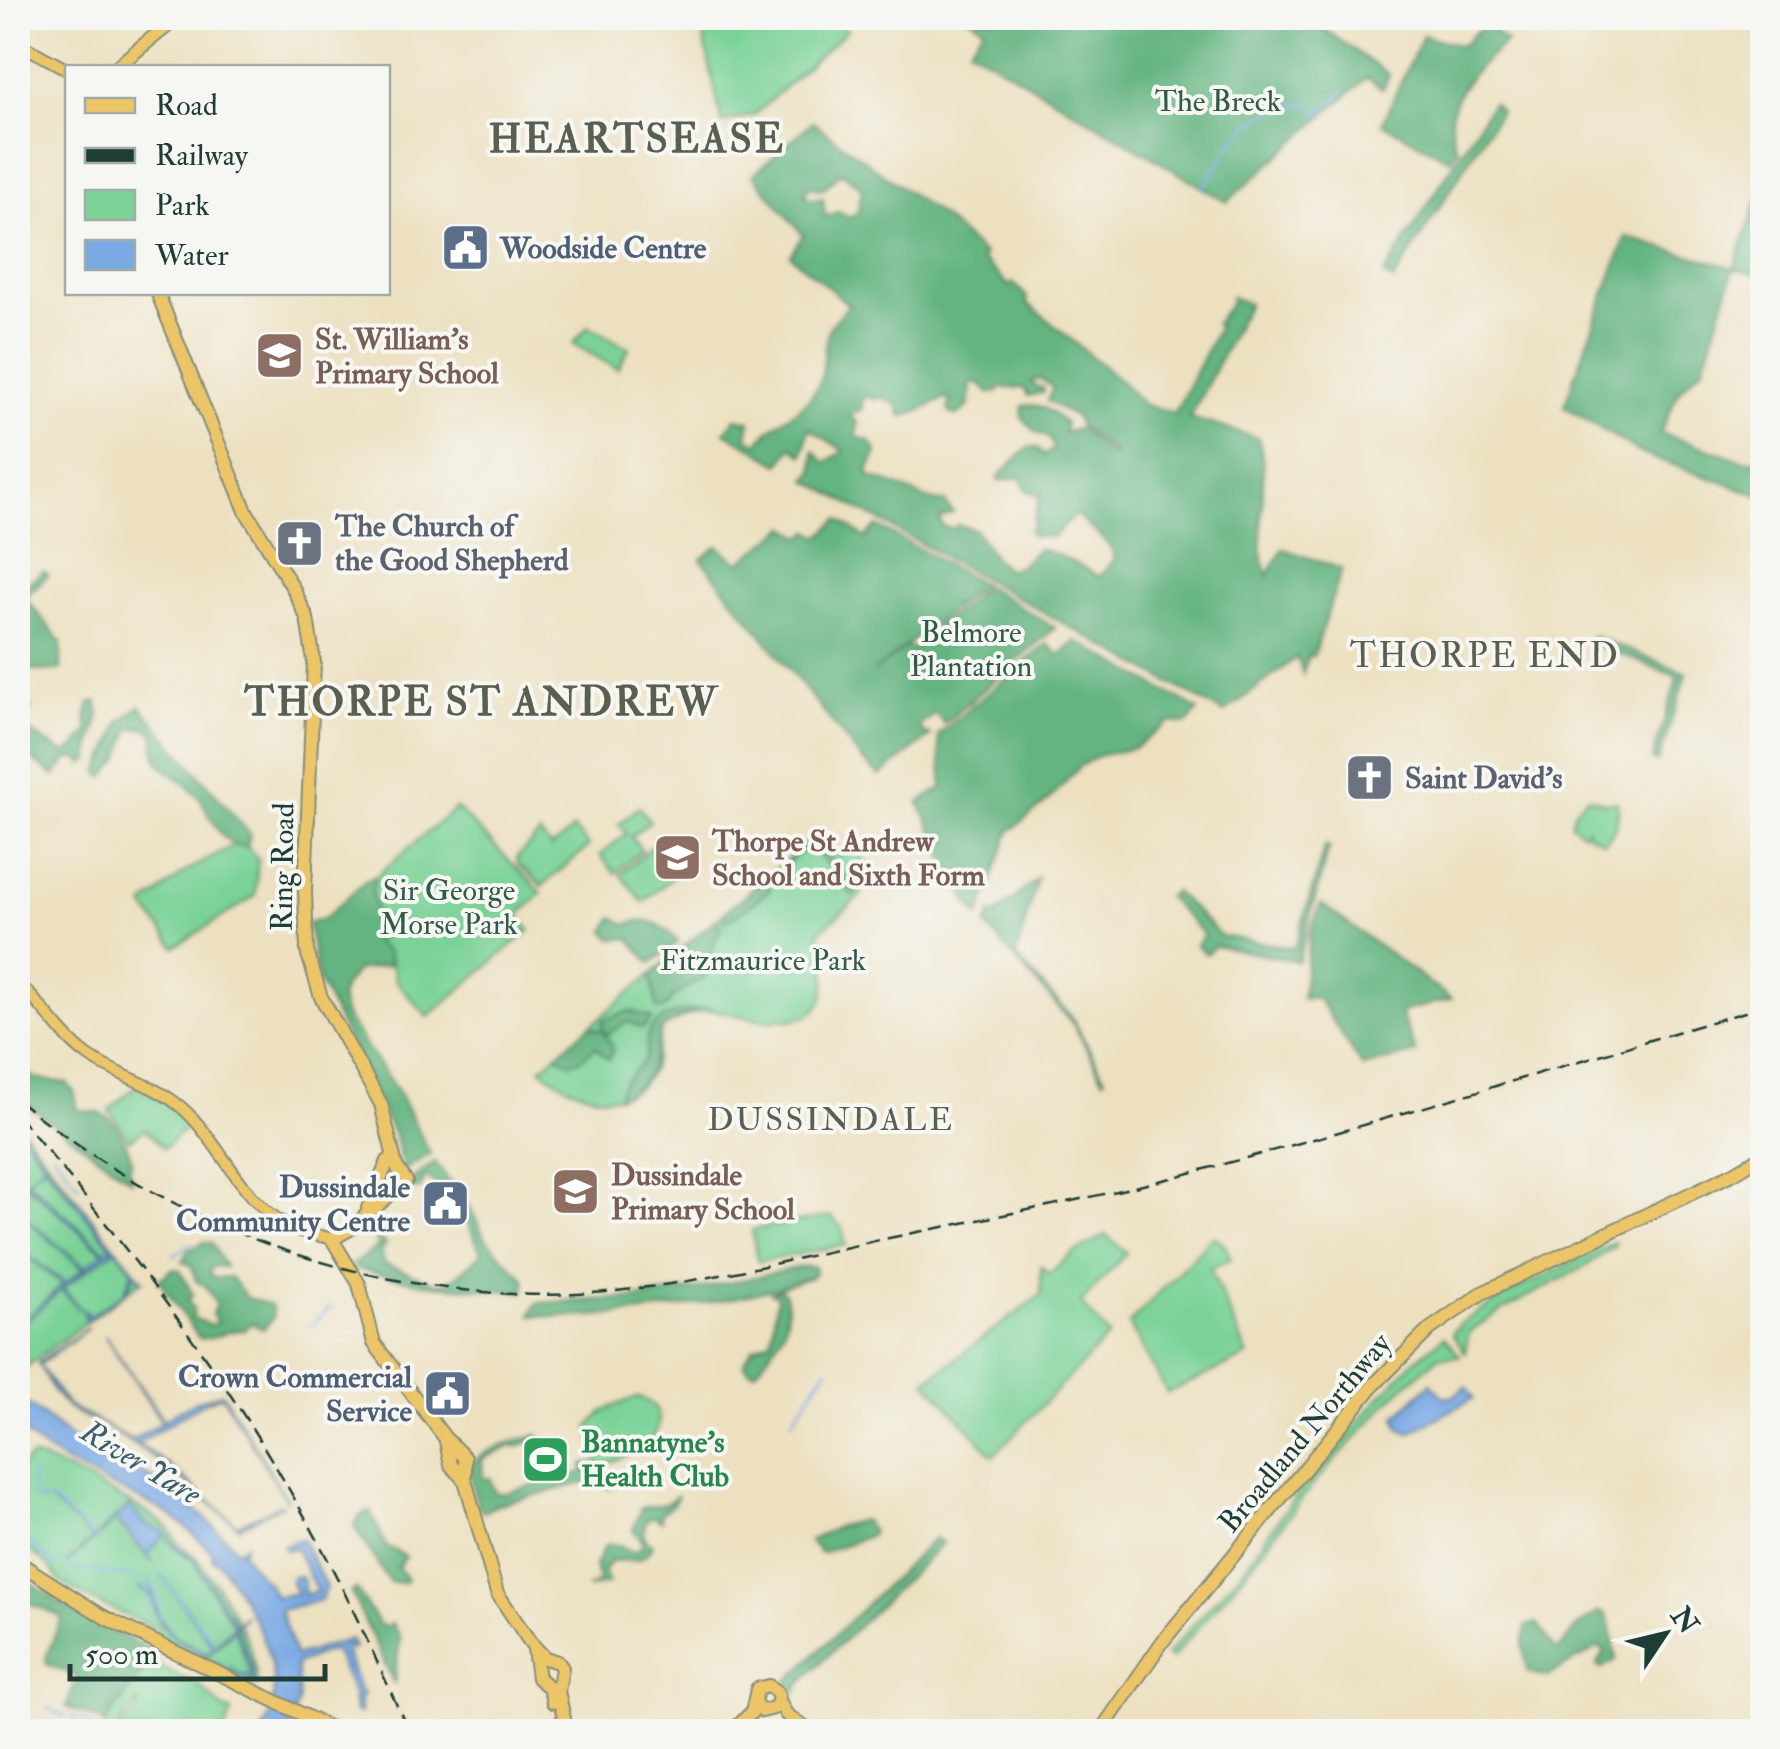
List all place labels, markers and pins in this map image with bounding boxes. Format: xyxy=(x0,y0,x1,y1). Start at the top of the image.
public building icon: Woodside Centre xyxy=(439,222,491,274)
place label: Woodside Centre xyxy=(499,230,707,267)
place label: St. William's Primary School xyxy=(315,321,499,392)
school or university icon: St. William's Primary School xyxy=(254,330,306,382)
place label: The Church of the Good Shepherd xyxy=(334,508,569,579)
church icon: The Church of the Good Shepherd xyxy=(274,517,326,569)
church icon: Saint David's xyxy=(1344,752,1396,804)
place label: Saint David's xyxy=(1405,760,1563,797)
place label: Thorpe St Andrew School and Sixth Form xyxy=(711,823,985,894)
school or university icon: Thorpe St Andrew School and Sixth Form xyxy=(651,832,703,884)
place label: Dussindale Primary School xyxy=(611,1157,795,1228)
school or university icon: Dussindale Primary School xyxy=(550,1166,602,1218)
place label: Dussindale Community Centre xyxy=(176,1169,410,1240)
public building icon: Dussindale Community Centre xyxy=(419,1178,471,1230)
place label: Crown Commercial Service xyxy=(178,1359,412,1430)
public building icon: Crown Commercial Service xyxy=(421,1368,473,1420)
place label: Bannatyne's Health Club xyxy=(581,1424,729,1495)
sports icon: Bannatyne's Health Club xyxy=(520,1433,572,1485)

